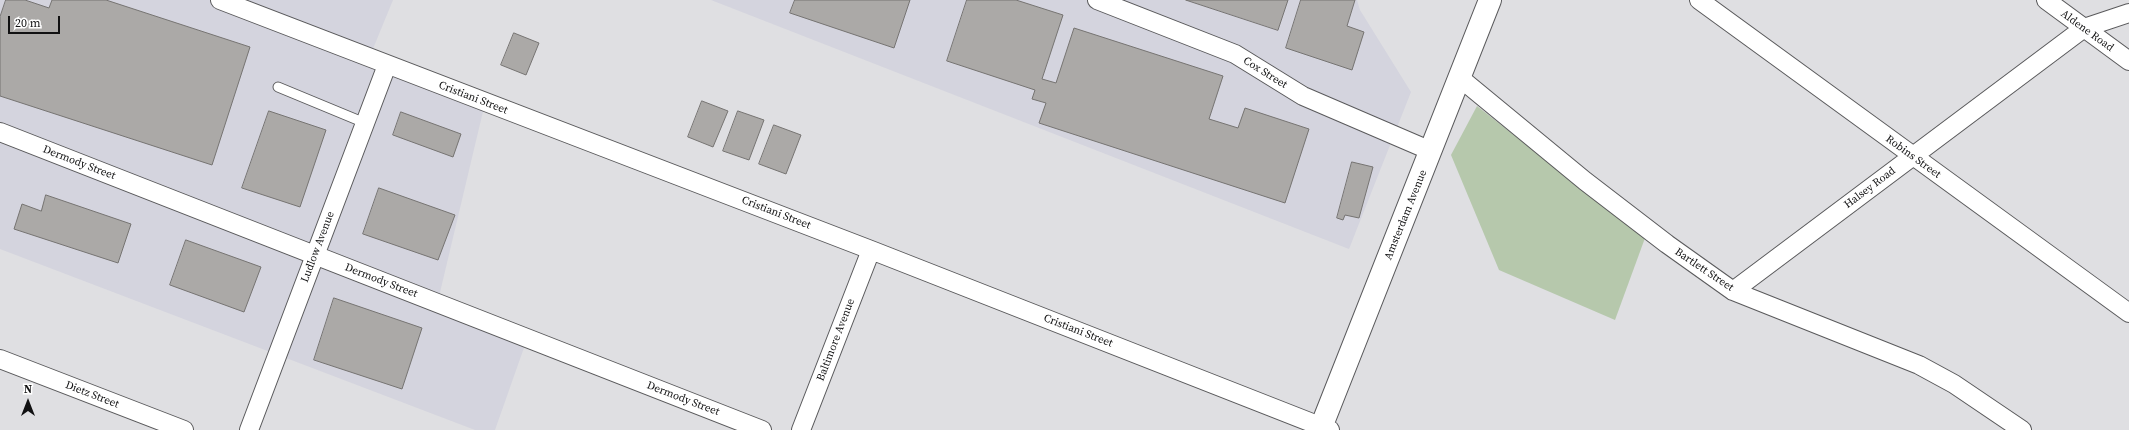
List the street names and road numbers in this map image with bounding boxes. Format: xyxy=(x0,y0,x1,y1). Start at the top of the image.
street label: Aldene Road xyxy=(2058,7,2116,55)
street label: Cox Street xyxy=(1240,54,1290,92)
street label: Cristiani Street xyxy=(437,79,509,117)
street label: Robins Street xyxy=(1883,133,1943,181)
street label: Dermody Street xyxy=(41,143,117,183)
street label: Halsey Road xyxy=(1842,164,1898,212)
street label: Amsterdam Avenue xyxy=(1382,168,1430,262)
street label: Cristiani Street xyxy=(740,194,812,232)
street label: Ludlow Avenue xyxy=(298,210,338,284)
street label: Bartlett Street xyxy=(1672,246,1736,294)
street label: Dermody Street xyxy=(343,261,419,301)
street label: Baltimore Avenue xyxy=(814,297,858,383)
street label: Cristiani Street xyxy=(1042,312,1114,350)
street label: Dietz Street xyxy=(63,379,121,411)
street label: Dermody Street xyxy=(645,379,721,419)

